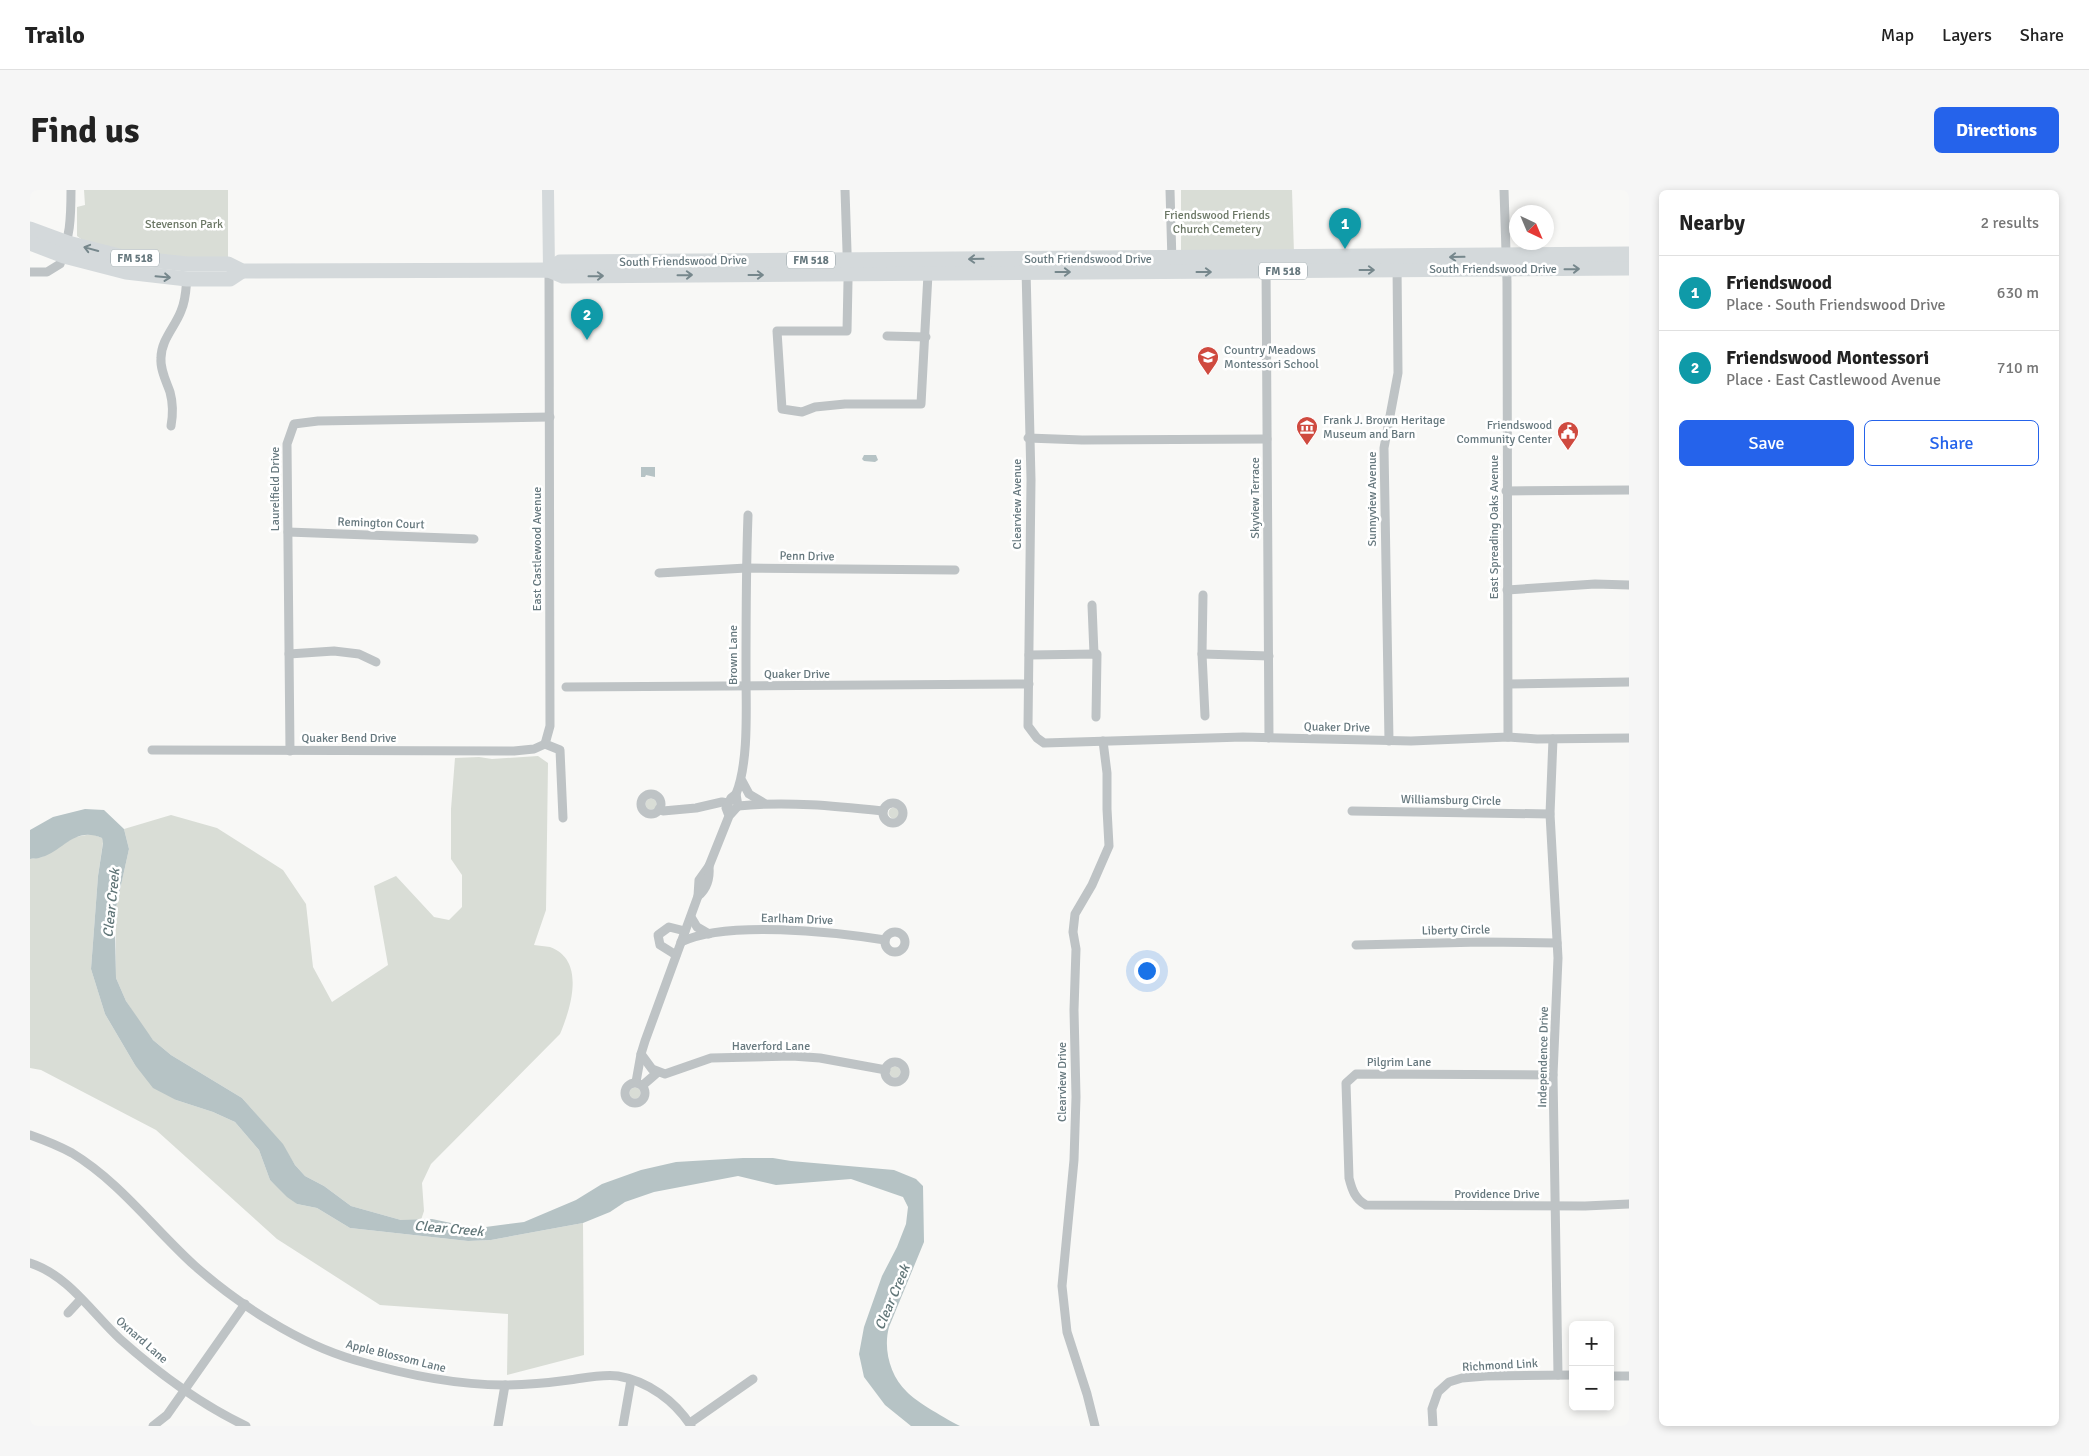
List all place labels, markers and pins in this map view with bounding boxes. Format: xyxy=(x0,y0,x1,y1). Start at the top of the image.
pin: 1 xyxy=(1329,208,1361,249)
pin: 2 xyxy=(571,299,603,340)
place label: Country Meadows Montessori School xyxy=(1224,343,1319,372)
school or university icon: Country Meadows Montessori School xyxy=(1196,345,1220,376)
place label: Frank J. Brown Heritage Museum and Barn xyxy=(1323,413,1445,442)
museum icon: Frank J. Brown Heritage Museum and Barn xyxy=(1295,415,1319,446)
place label: Friendswood Community Center xyxy=(1456,418,1553,447)
public building icon: Friendswood Community Center xyxy=(1556,420,1580,451)

